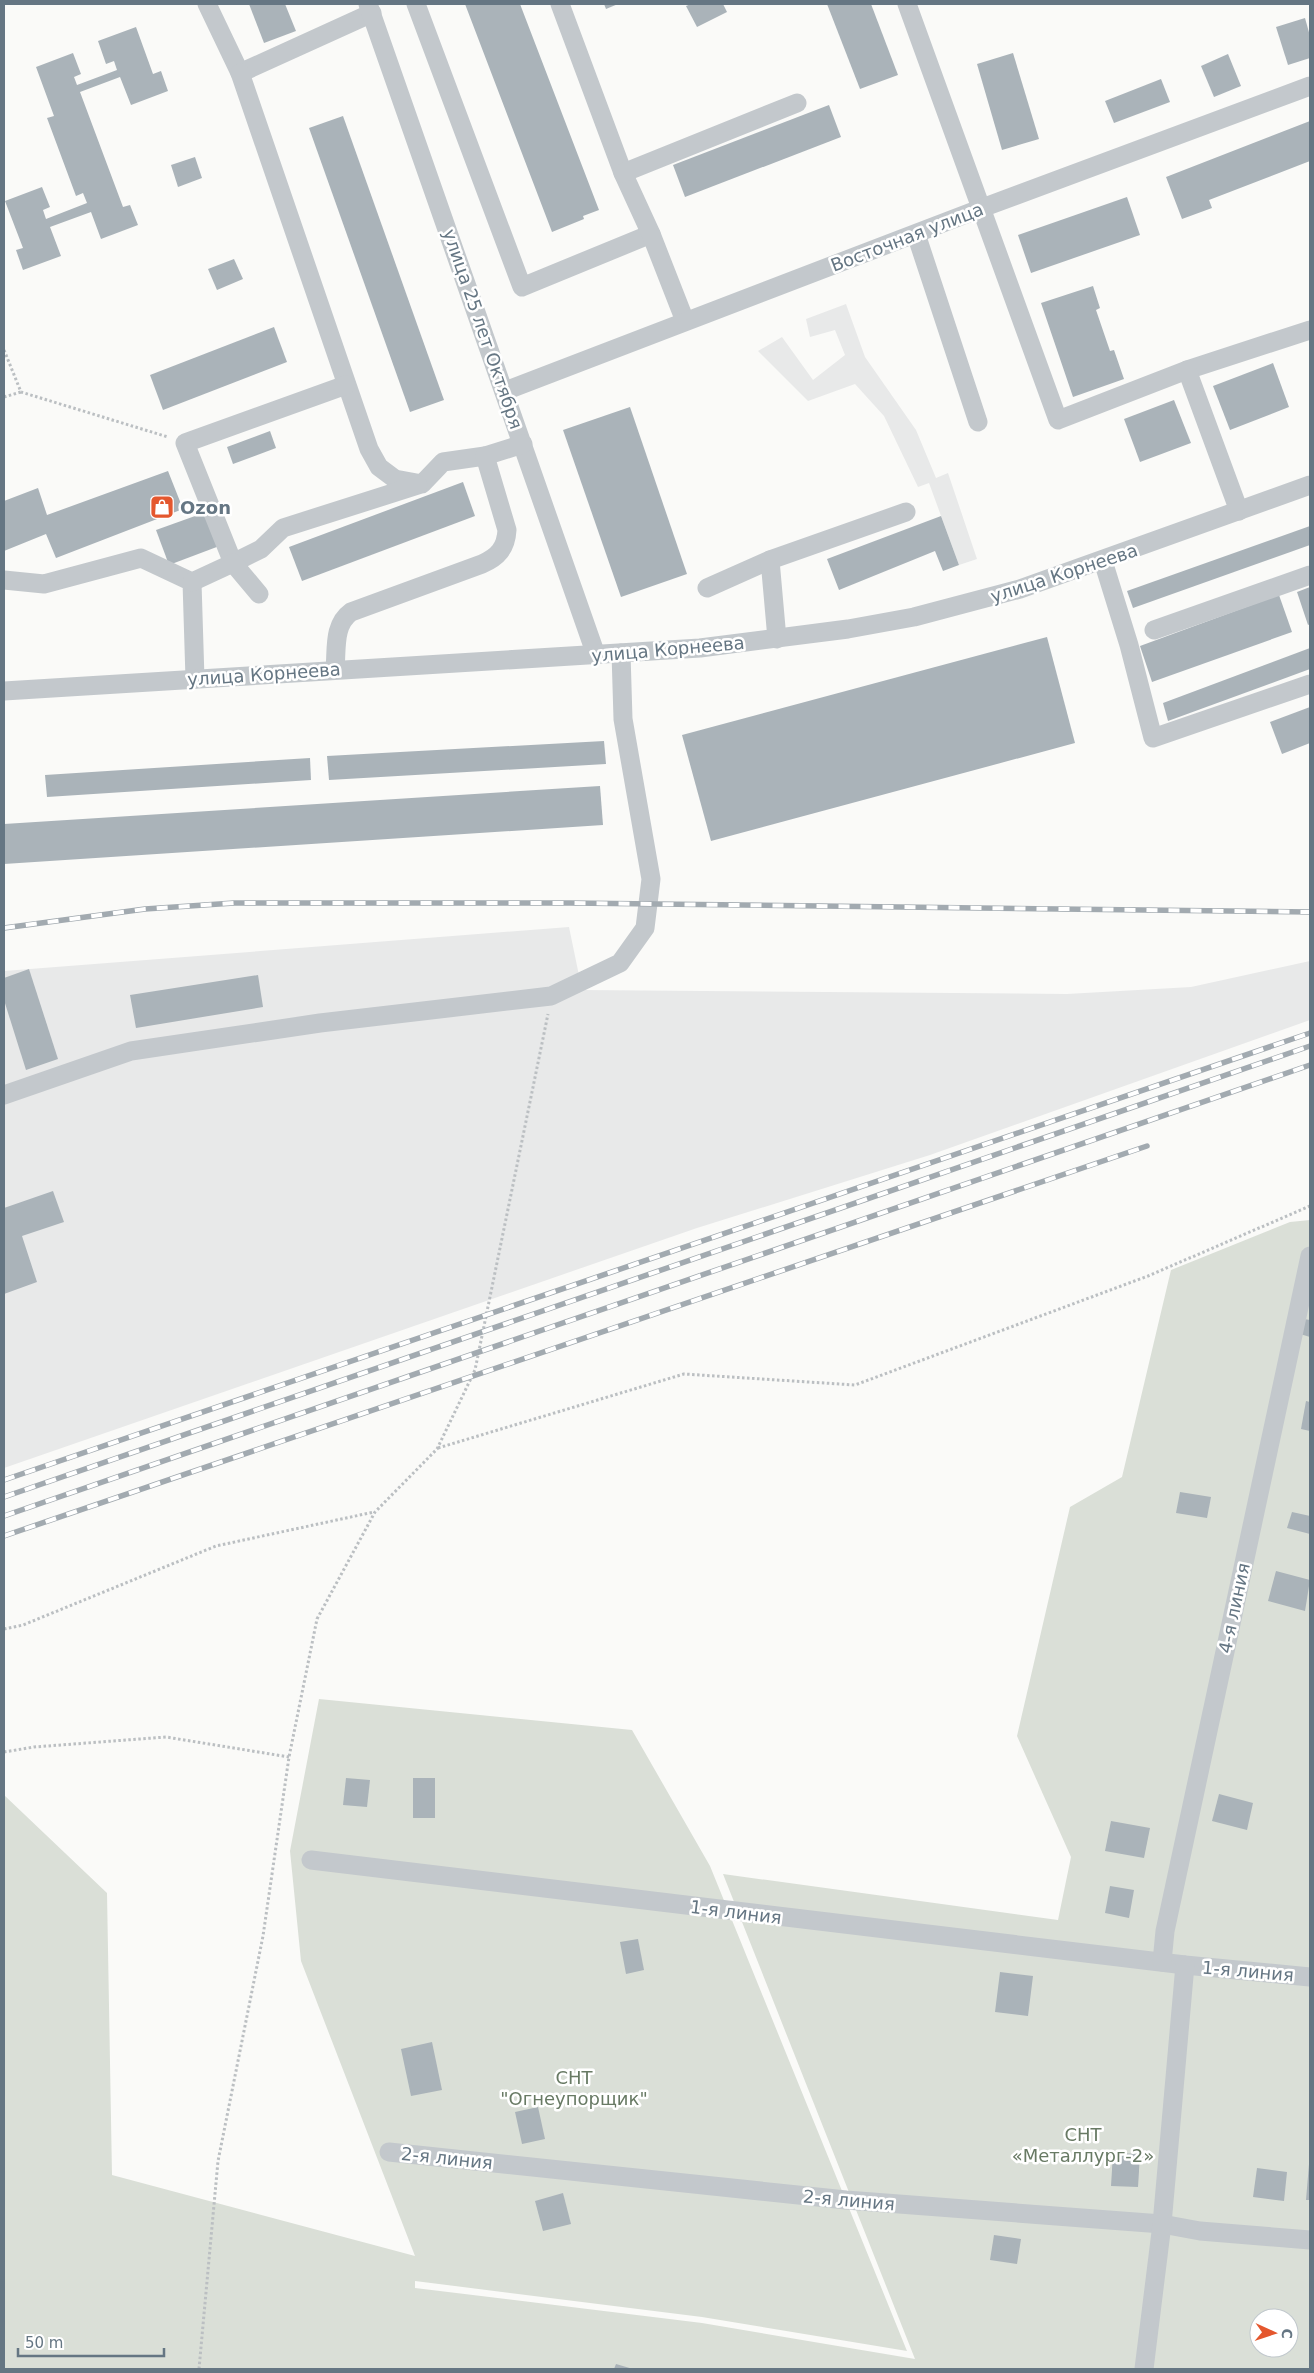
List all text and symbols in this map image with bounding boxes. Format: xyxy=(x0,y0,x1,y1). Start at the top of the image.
street label: Восточная улица xyxy=(828,198,986,276)
street label: улица 25 лет Октября xyxy=(439,226,527,432)
shop icon: Ozon xyxy=(149,494,175,520)
place label: Ozon xyxy=(180,497,231,518)
street label: улица Корнеева xyxy=(988,539,1140,607)
street label: улица Корнеева xyxy=(591,632,745,666)
street label: улица Корнеева xyxy=(187,658,341,690)
street label: 4-я линия xyxy=(1214,1561,1254,1655)
street label: 1-я линия xyxy=(689,1896,783,1928)
street label: 1-я линия xyxy=(1201,1957,1295,1985)
park label: СНТ "Огнеупорщик" xyxy=(500,2067,648,2109)
park label: СНТ «Металлург-2» xyxy=(1012,2124,1154,2166)
street label: 2-я линия xyxy=(400,2143,494,2173)
street label: 2-я линия xyxy=(802,2186,896,2214)
north arrow xyxy=(1249,2308,1299,2358)
scale bar xyxy=(18,2326,164,2358)
text: С xyxy=(1279,2328,1295,2339)
text: 50 m xyxy=(25,2334,63,2352)

